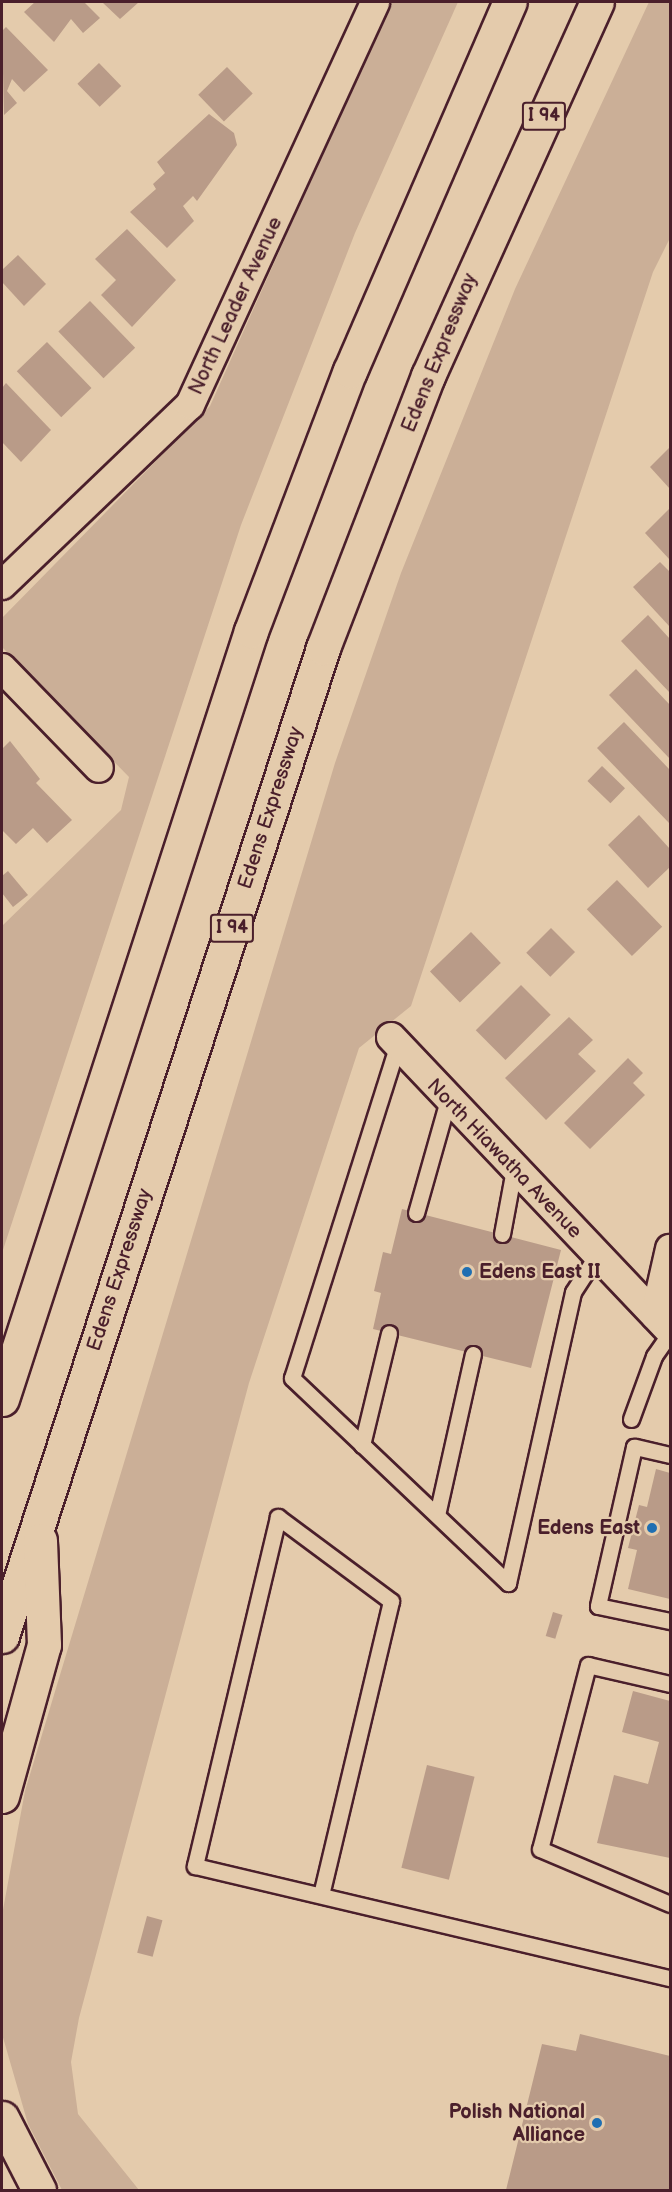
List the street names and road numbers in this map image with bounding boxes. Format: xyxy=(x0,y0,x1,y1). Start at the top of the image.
road number: I 94 xyxy=(522,101,566,131)
street label: North Leader Avenue xyxy=(184,213,288,399)
street label: Edens Expressway xyxy=(397,270,483,436)
street label: Edens Expressway xyxy=(233,724,309,892)
road number: I 94 xyxy=(210,913,254,943)
street label: North Hiawatha Avenue xyxy=(421,1074,587,1244)
street label: Edens Expressway xyxy=(82,1186,158,1354)

